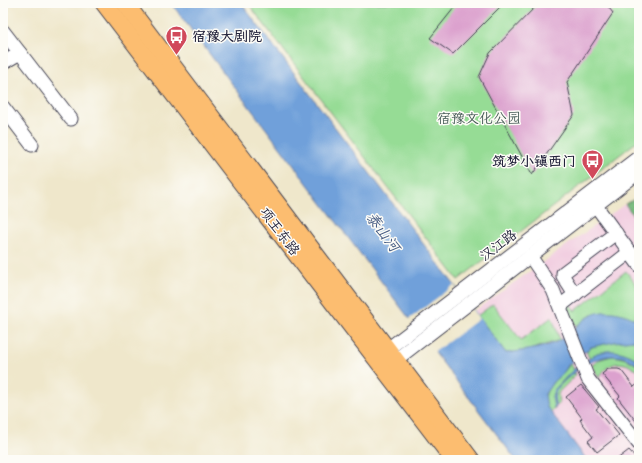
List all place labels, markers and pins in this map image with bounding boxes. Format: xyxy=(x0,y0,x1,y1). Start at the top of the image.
bus stop icon: 宿豫大剧院 xyxy=(164,23,190,56)
place label: 宿豫大剧院 xyxy=(192,29,262,47)
bus stop icon: 筑梦小镇西门 xyxy=(579,148,605,181)
place label: 筑梦小镇西门 xyxy=(492,154,576,172)

